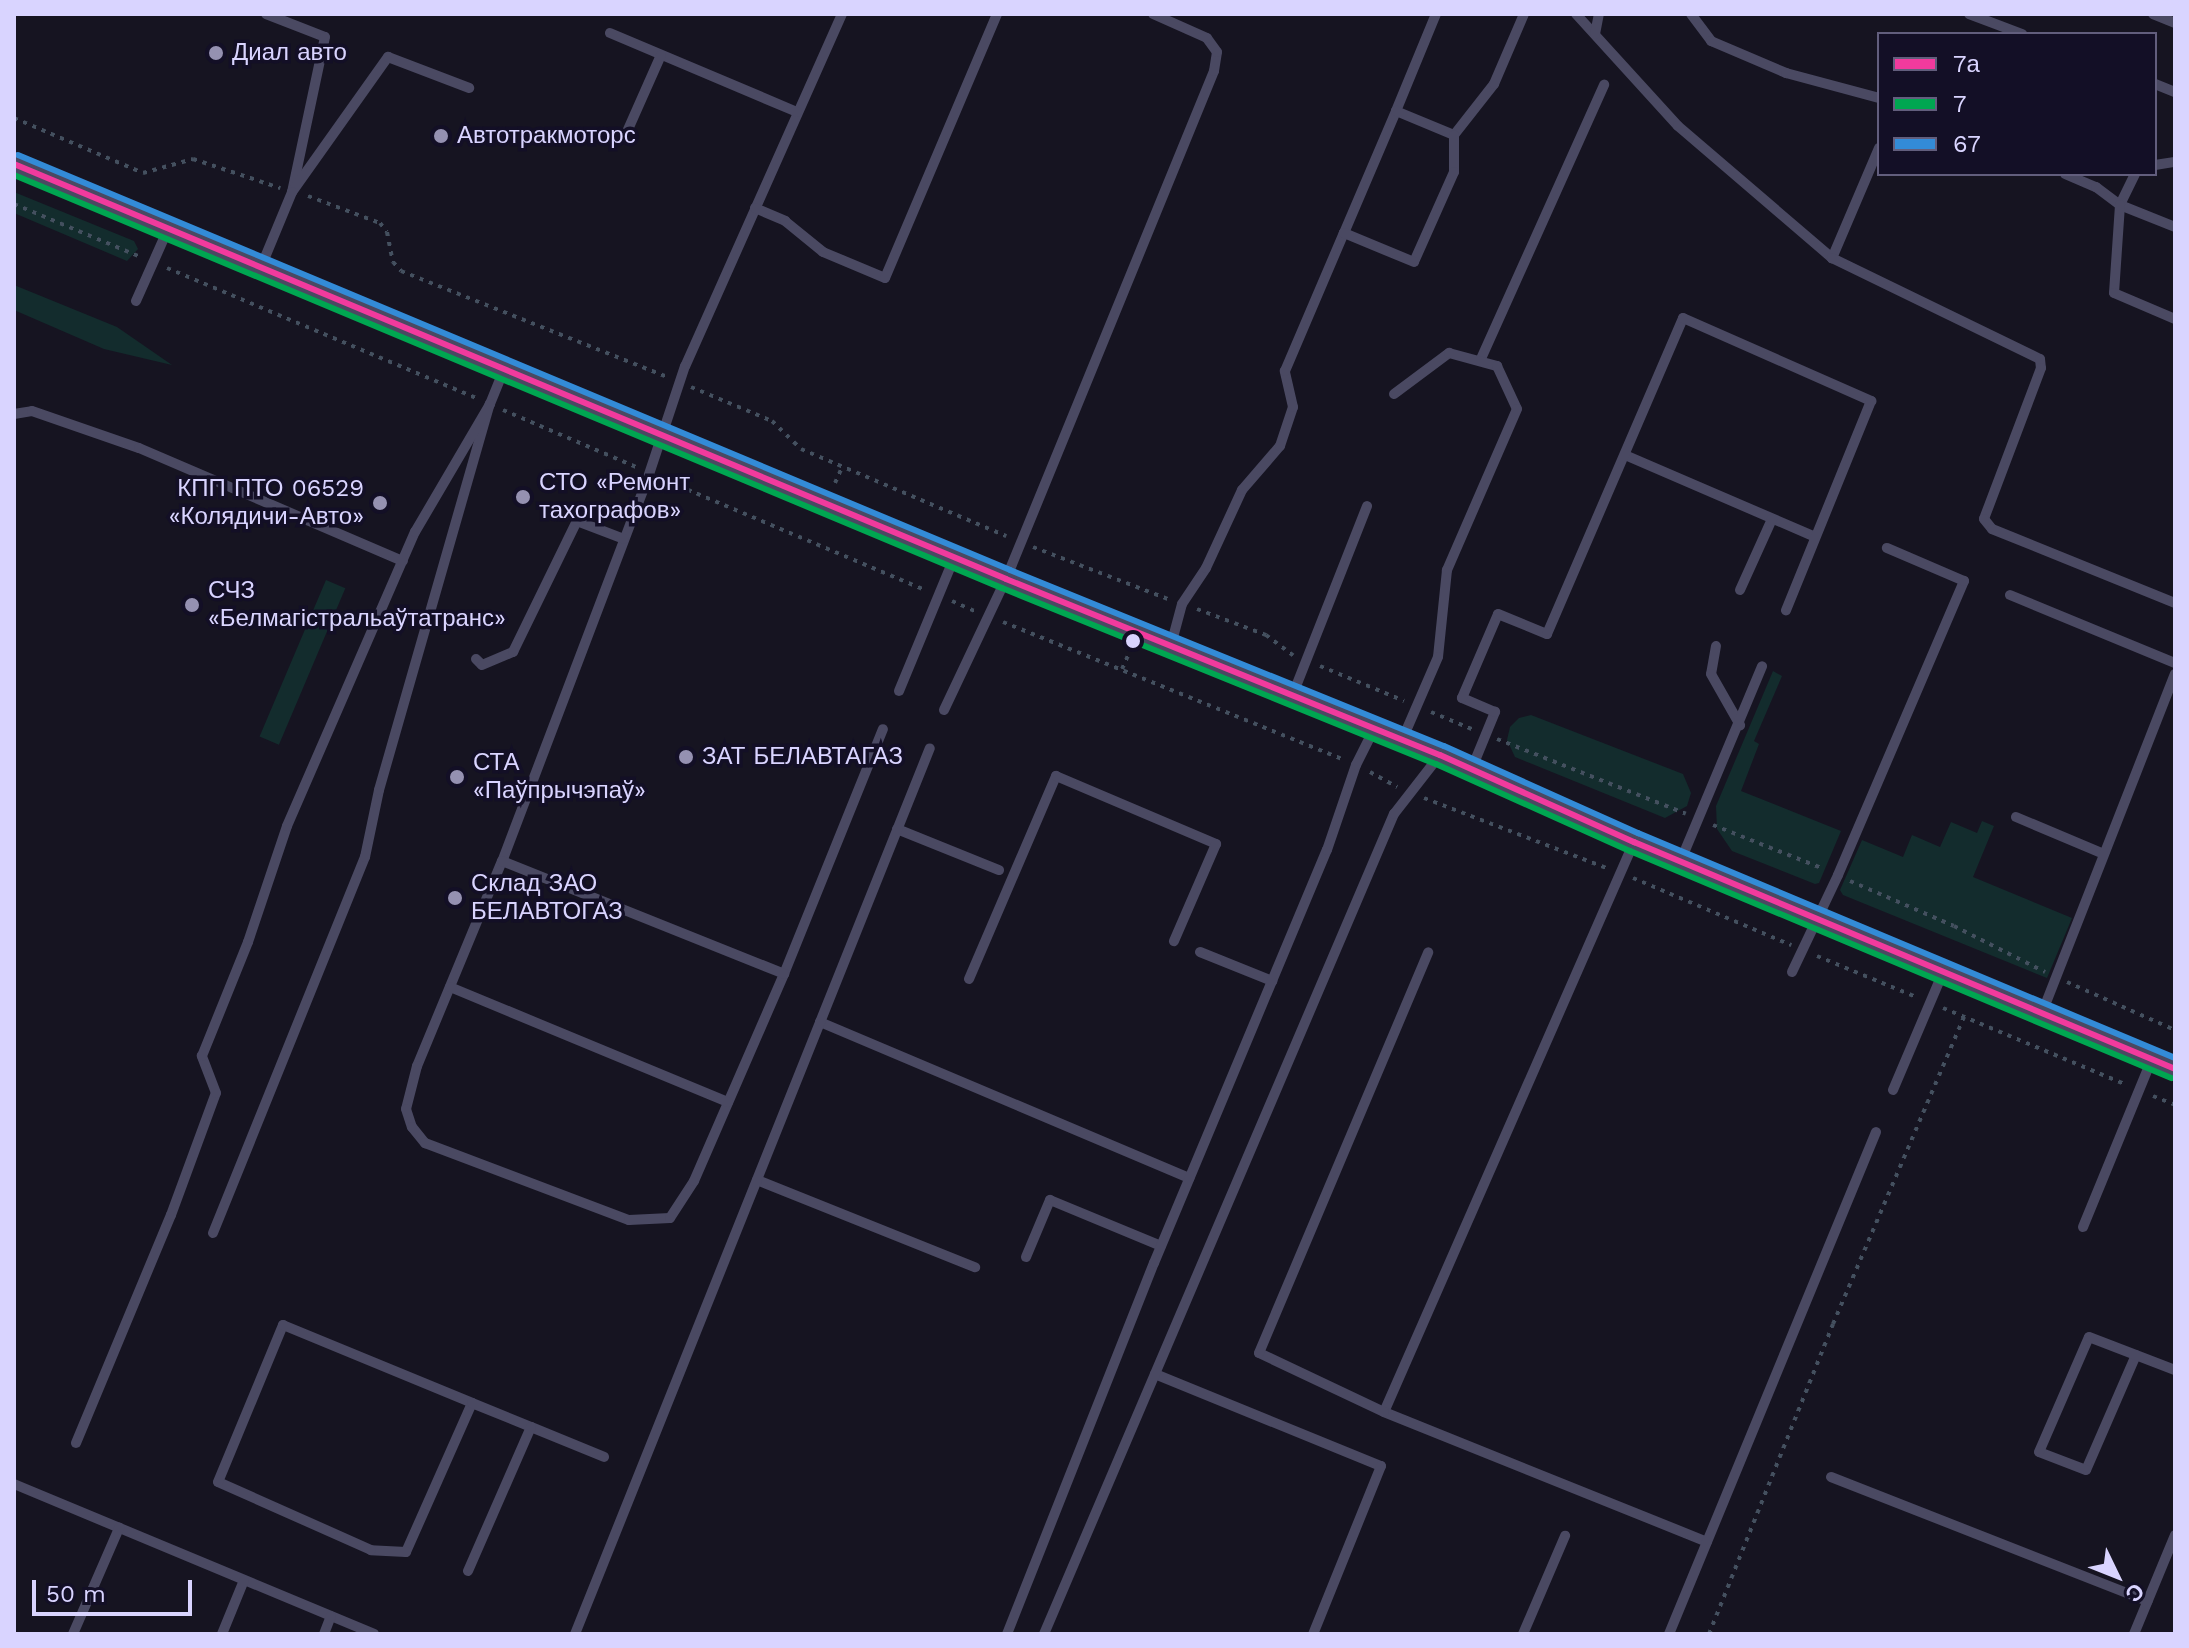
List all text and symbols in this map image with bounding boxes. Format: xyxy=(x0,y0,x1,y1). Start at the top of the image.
legend xyxy=(1877,32,2157,176)
place label: Диал авто xyxy=(232,39,347,67)
marker: Диал авто xyxy=(207,44,225,62)
text: 7а xyxy=(1953,50,1980,78)
text: 7 xyxy=(1953,90,1966,118)
place label: Автотракмоторс xyxy=(457,122,636,150)
marker: Автотракмоторс xyxy=(432,127,450,145)
text: 67 xyxy=(1953,130,1981,158)
place label: СТО «Ремонт тахографов» xyxy=(539,469,690,525)
place label: КПП ПТО 06529 «Колядичи-Авто» xyxy=(169,475,364,531)
marker: СТО «Ремонт тахографов» xyxy=(514,488,532,506)
marker: КПП ПТО 06529 «Колядичи-Авто» xyxy=(371,494,389,512)
place label: СЧЗ «Белмагістральаўтатранс» xyxy=(208,577,506,633)
marker: СЧЗ «Белмагістральаўтатранс» xyxy=(183,596,201,614)
unlabelled marker xyxy=(1125,633,1141,649)
place label: ЗАТ БЕЛАВТАГАЗ xyxy=(702,743,903,771)
marker: ЗАТ БЕЛАВТАГАЗ xyxy=(677,748,695,766)
place label: СТА «Паўпрычэпаў» xyxy=(473,749,646,805)
marker: СТА «Паўпрычэпаў» xyxy=(448,768,466,786)
place label: Склад ЗАО БЕЛАВТОГАЗ xyxy=(471,870,623,926)
marker: Склад ЗАО БЕЛАВТОГАЗ xyxy=(446,889,464,907)
north arrow xyxy=(2077,1536,2157,1616)
scale bar xyxy=(36,1564,196,1614)
text: С xyxy=(2120,1578,2149,1607)
text: 50 m xyxy=(46,1580,106,1608)

